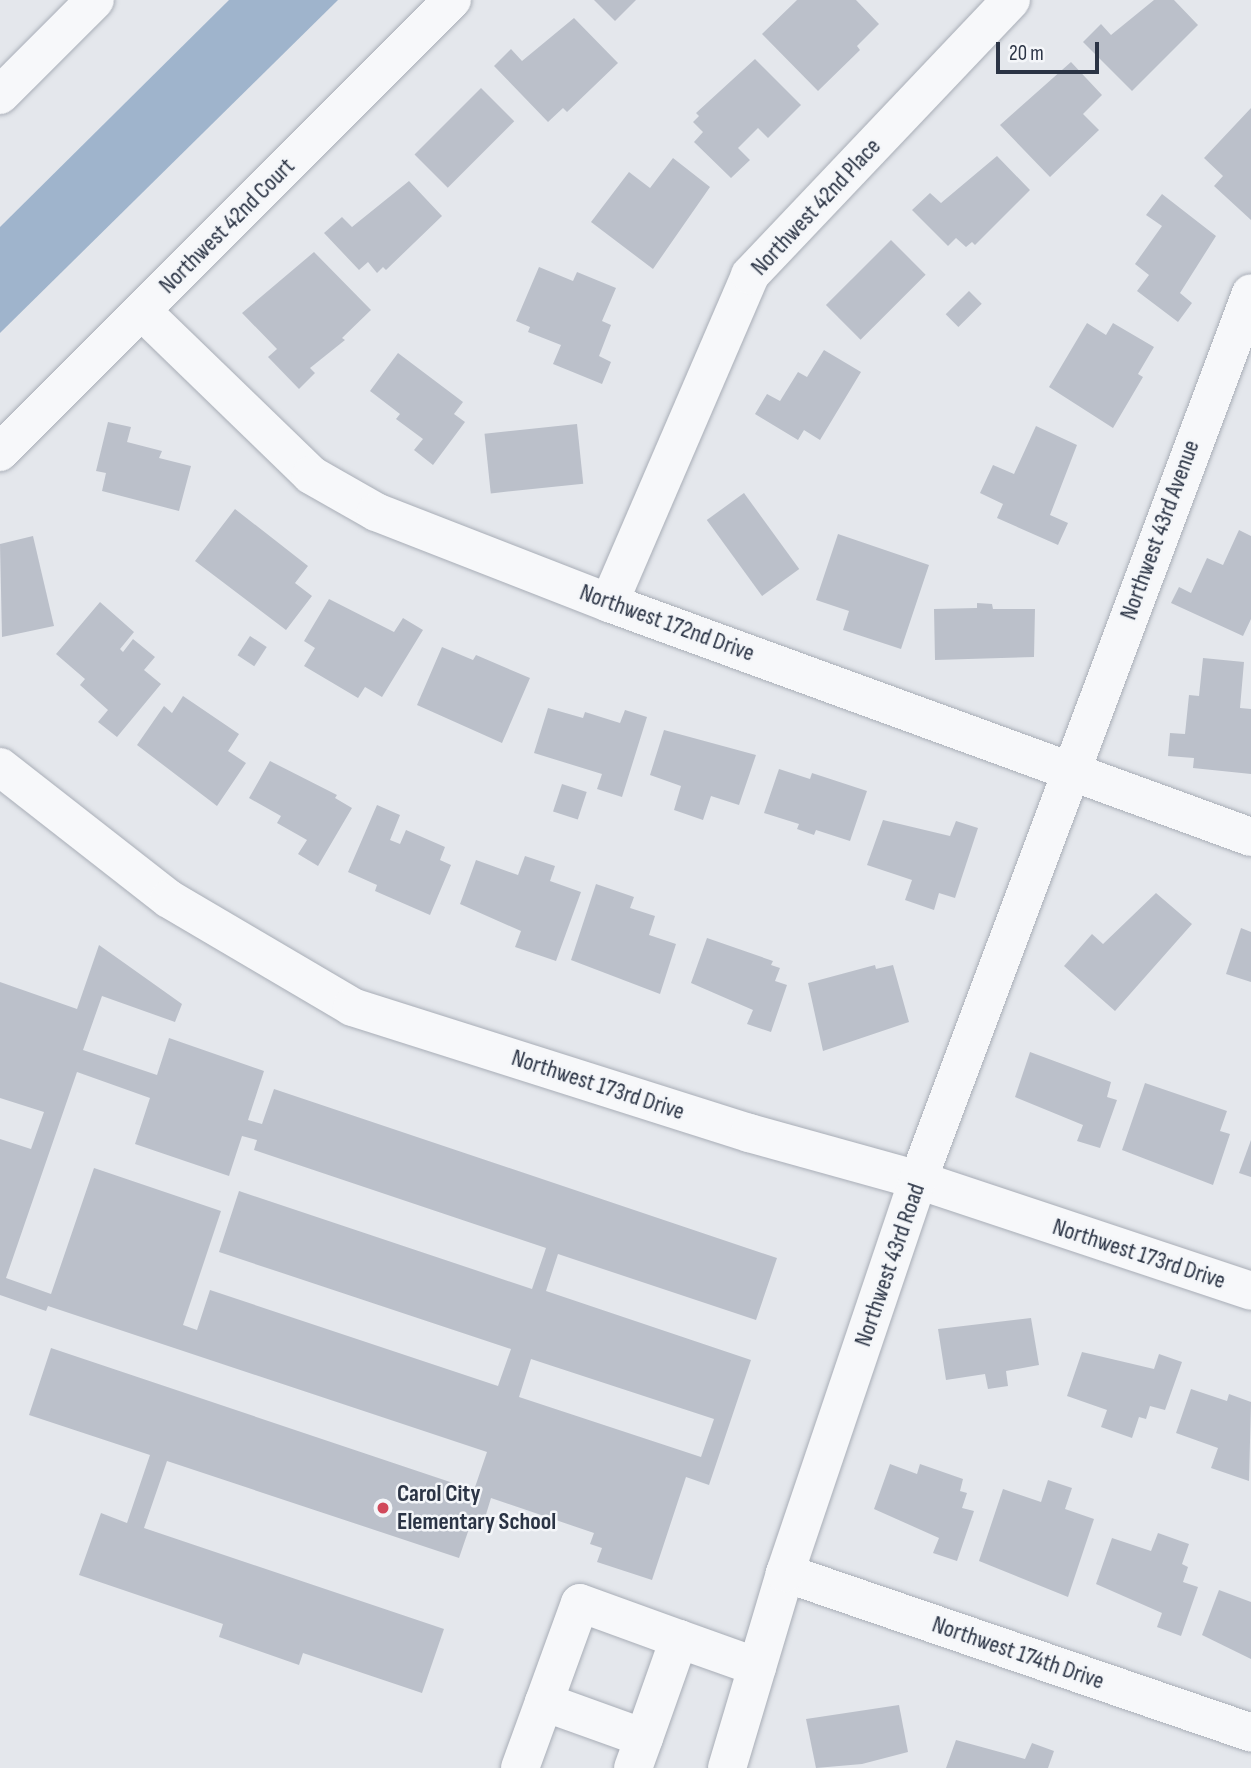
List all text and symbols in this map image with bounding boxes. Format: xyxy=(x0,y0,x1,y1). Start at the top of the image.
scale bar xyxy=(999,28,1102,72)
text: 20 m xyxy=(1009,41,1044,66)
street label: Northwest 42nd Place xyxy=(745,133,887,281)
street label: Northwest 42nd Court xyxy=(153,152,301,300)
street label: Northwest 43rd Avenue xyxy=(1114,436,1206,624)
street label: Northwest 172nd Drive xyxy=(576,578,758,668)
street label: Northwest 173rd Drive xyxy=(508,1043,688,1127)
street label: Northwest 43rd Road xyxy=(849,1180,931,1350)
street label: Northwest 173rd Drive xyxy=(1049,1212,1229,1296)
place label: Carol City Elementary School xyxy=(397,1480,556,1536)
marker: Carol City Elementary School xyxy=(375,1500,391,1516)
street label: Northwest 174th Drive xyxy=(928,1610,1108,1696)

